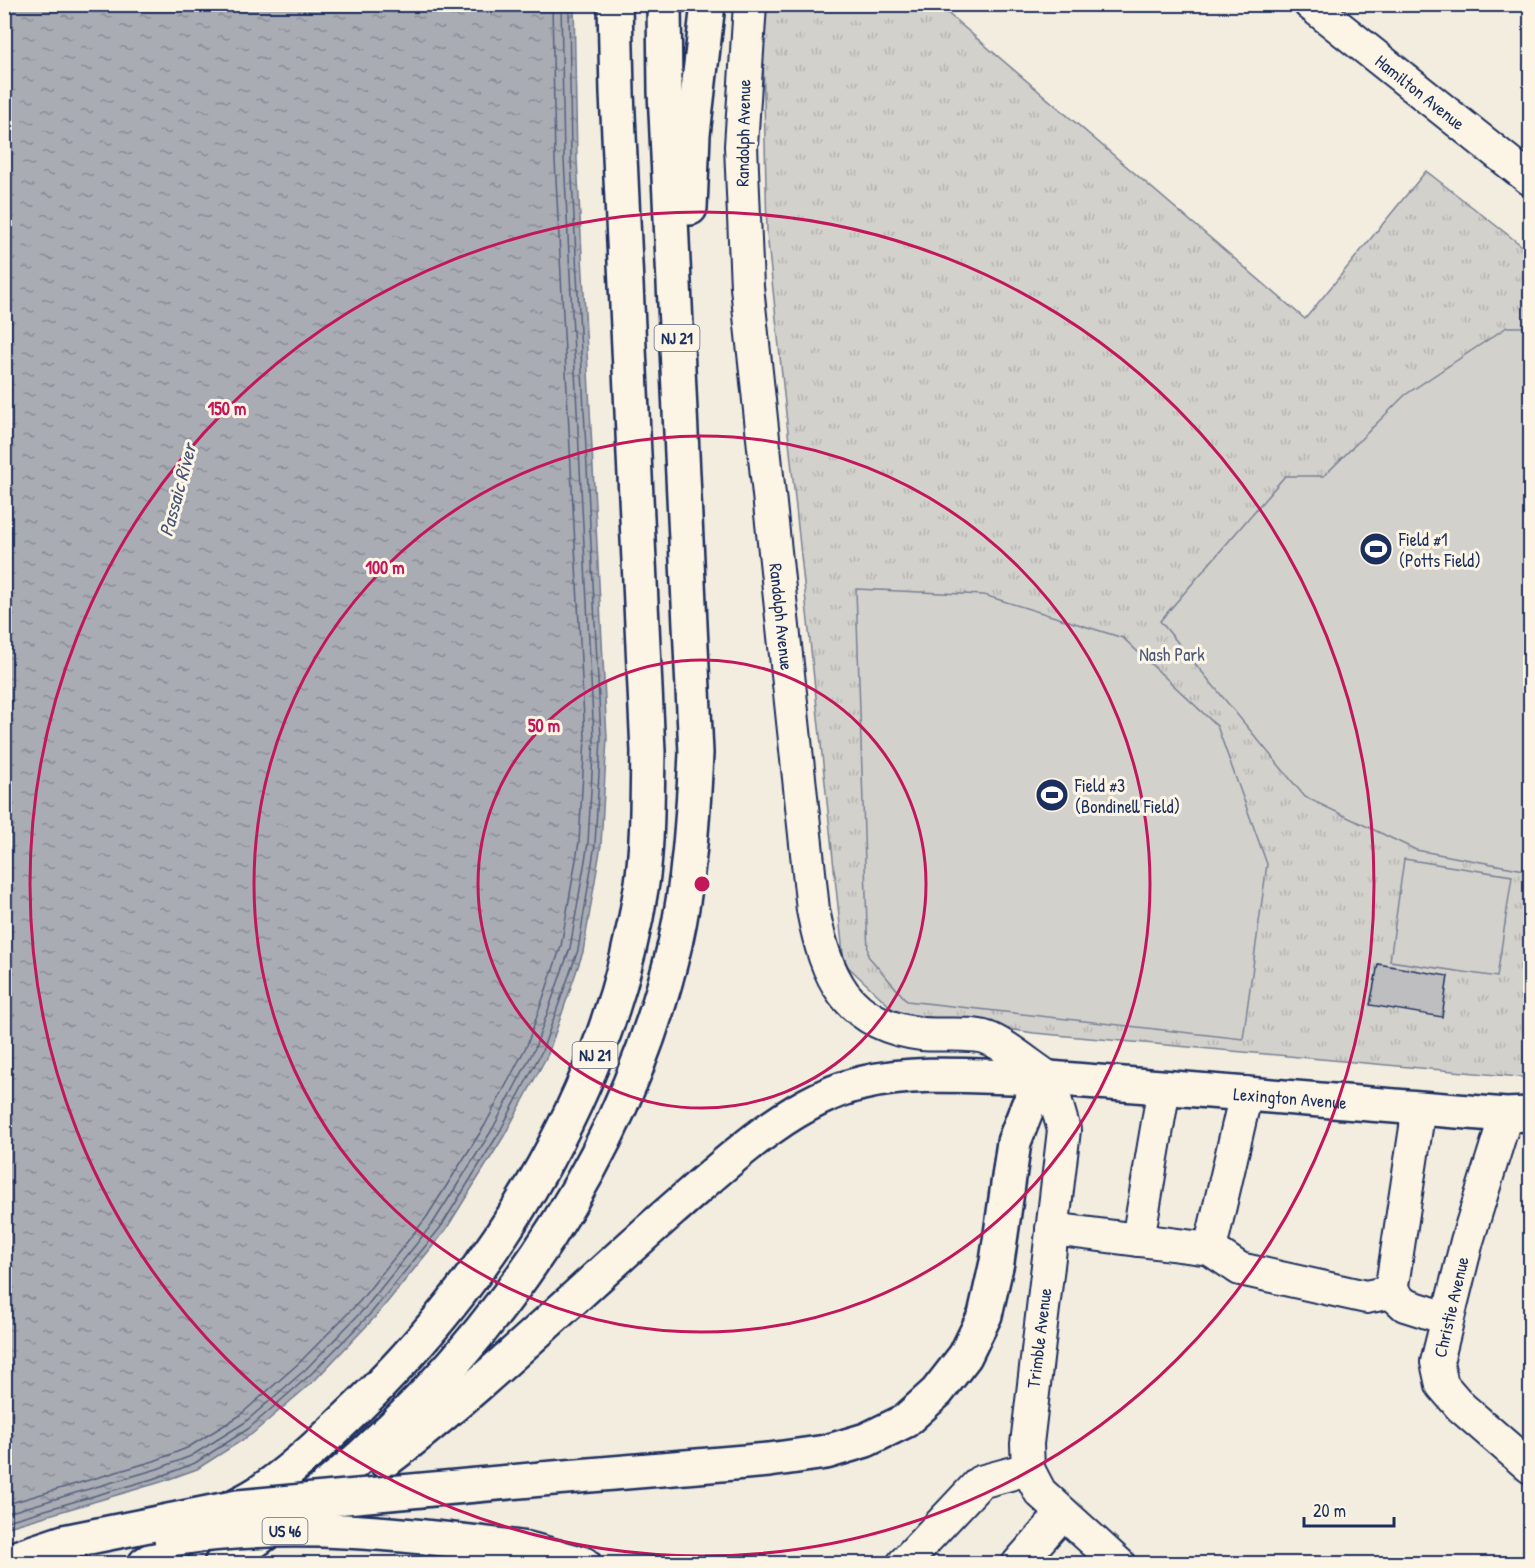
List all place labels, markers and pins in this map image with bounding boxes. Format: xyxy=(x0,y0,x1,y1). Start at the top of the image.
place label: Field #1 (Potts Field) xyxy=(1398,527,1481,573)
sports icon: Field #1 (Potts Field) xyxy=(1358,531,1394,567)
place label: Field #3 (Bondinell Field) xyxy=(1074,773,1180,819)
sports icon: Field #3 (Bondinell Field) xyxy=(1034,777,1070,813)
centre of rings xyxy=(692,874,712,894)

